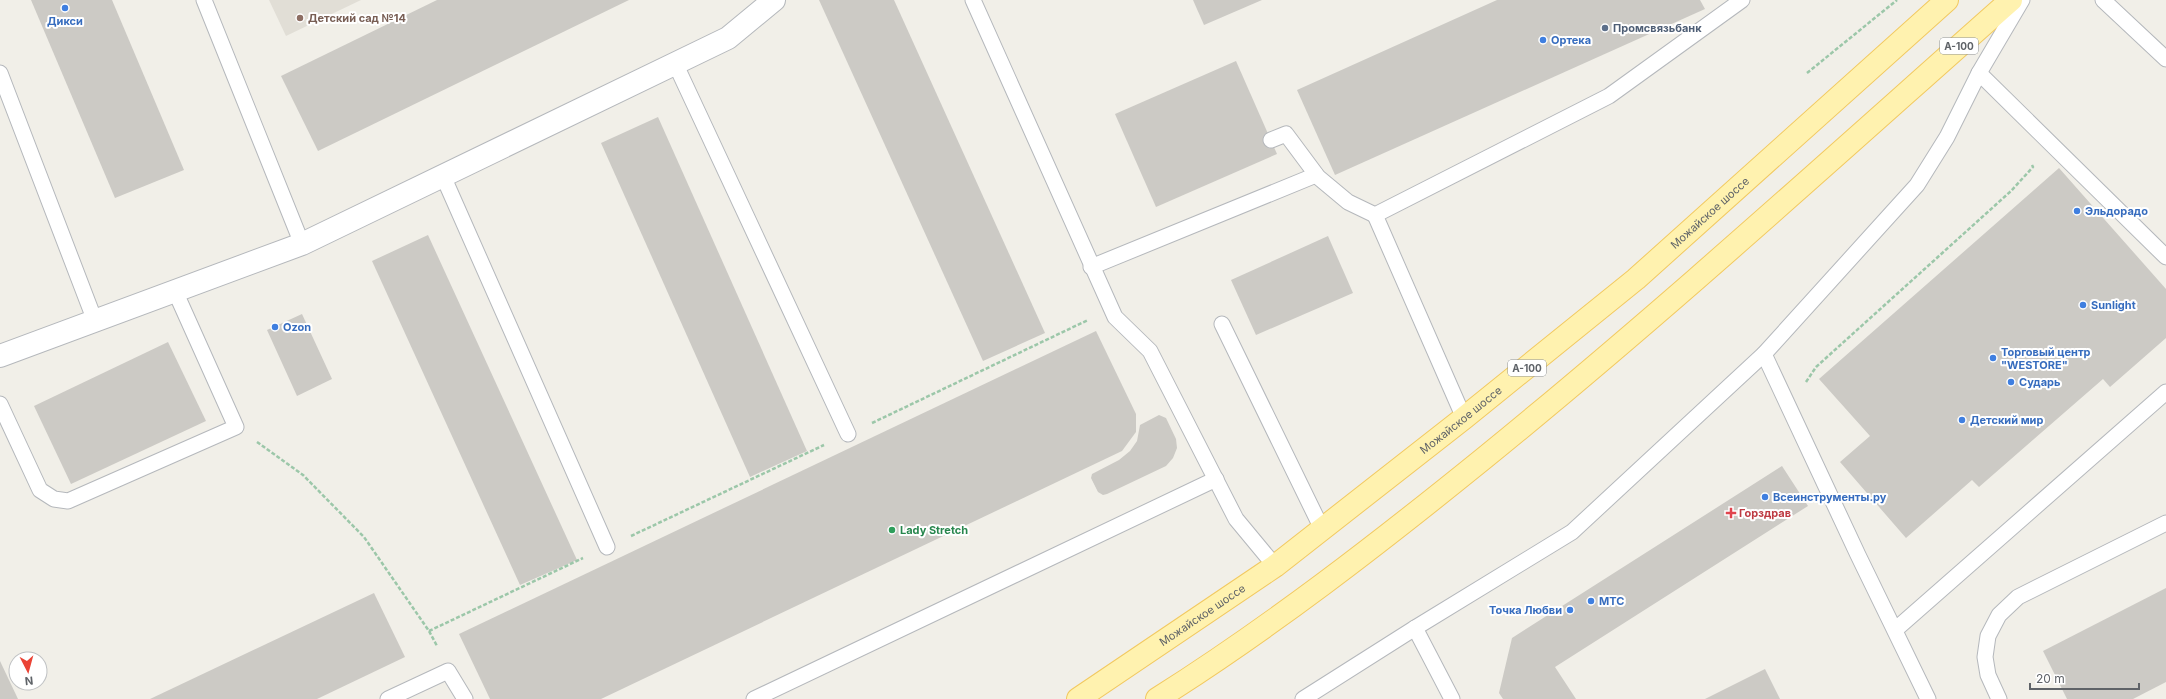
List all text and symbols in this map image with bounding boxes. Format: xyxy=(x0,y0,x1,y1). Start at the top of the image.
marker: Дикси xyxy=(60,3,70,13)
place label: Детский сад №14 xyxy=(308,11,406,25)
marker: Детский сад №14 xyxy=(295,13,305,23)
place label: Дикси xyxy=(47,14,83,28)
place label: Промсвязьбанк xyxy=(1613,21,1702,35)
marker: Промсвязьбанк xyxy=(1600,23,1610,33)
place label: Ортека xyxy=(1551,33,1591,47)
marker: Ортека xyxy=(1538,35,1548,45)
road number: А-100 xyxy=(1940,38,1978,54)
street label: Можайское шоссе xyxy=(1668,174,1752,252)
place label: Эльдорадо xyxy=(2085,204,2148,218)
marker: Эльдорадо xyxy=(2072,206,2082,216)
place label: Sunlight xyxy=(2091,298,2136,312)
marker: Sunlight xyxy=(2078,300,2088,310)
place label: Ozon xyxy=(283,320,311,334)
marker: Ozon xyxy=(270,322,280,332)
place label: Торговый центр "WESTORE" xyxy=(2001,345,2091,372)
marker: Торговый центр "WESTORE" xyxy=(1988,353,1998,363)
road number: А-100 xyxy=(1508,360,1546,376)
place label: Сударь xyxy=(2019,375,2061,389)
marker: Сударь xyxy=(2006,377,2016,387)
street label: Можайское шоссе xyxy=(1417,383,1505,457)
place label: Детский мир xyxy=(1970,413,2043,427)
marker: Детский мир xyxy=(1957,415,1967,425)
place label: Всеинструменты.ру xyxy=(1773,490,1887,504)
marker: Всеинструменты.ру xyxy=(1760,492,1770,502)
place label: Горздрав xyxy=(1739,506,1791,520)
marker: Горздрав xyxy=(1726,508,1736,518)
place label: Lady Stretch xyxy=(900,523,968,537)
marker: Lady Stretch xyxy=(887,525,897,535)
street label: Можайское шоссе xyxy=(1157,581,1248,649)
place label: МТС xyxy=(1599,594,1624,608)
marker: МТС xyxy=(1586,596,1596,606)
place label: Точка Любви xyxy=(1489,603,1562,617)
marker: Точка Любви xyxy=(1565,605,1575,615)
north arrow xyxy=(8,651,48,691)
scale bar xyxy=(2030,665,2139,691)
text: 20 m xyxy=(2036,671,2065,686)
text: N xyxy=(24,674,34,688)

